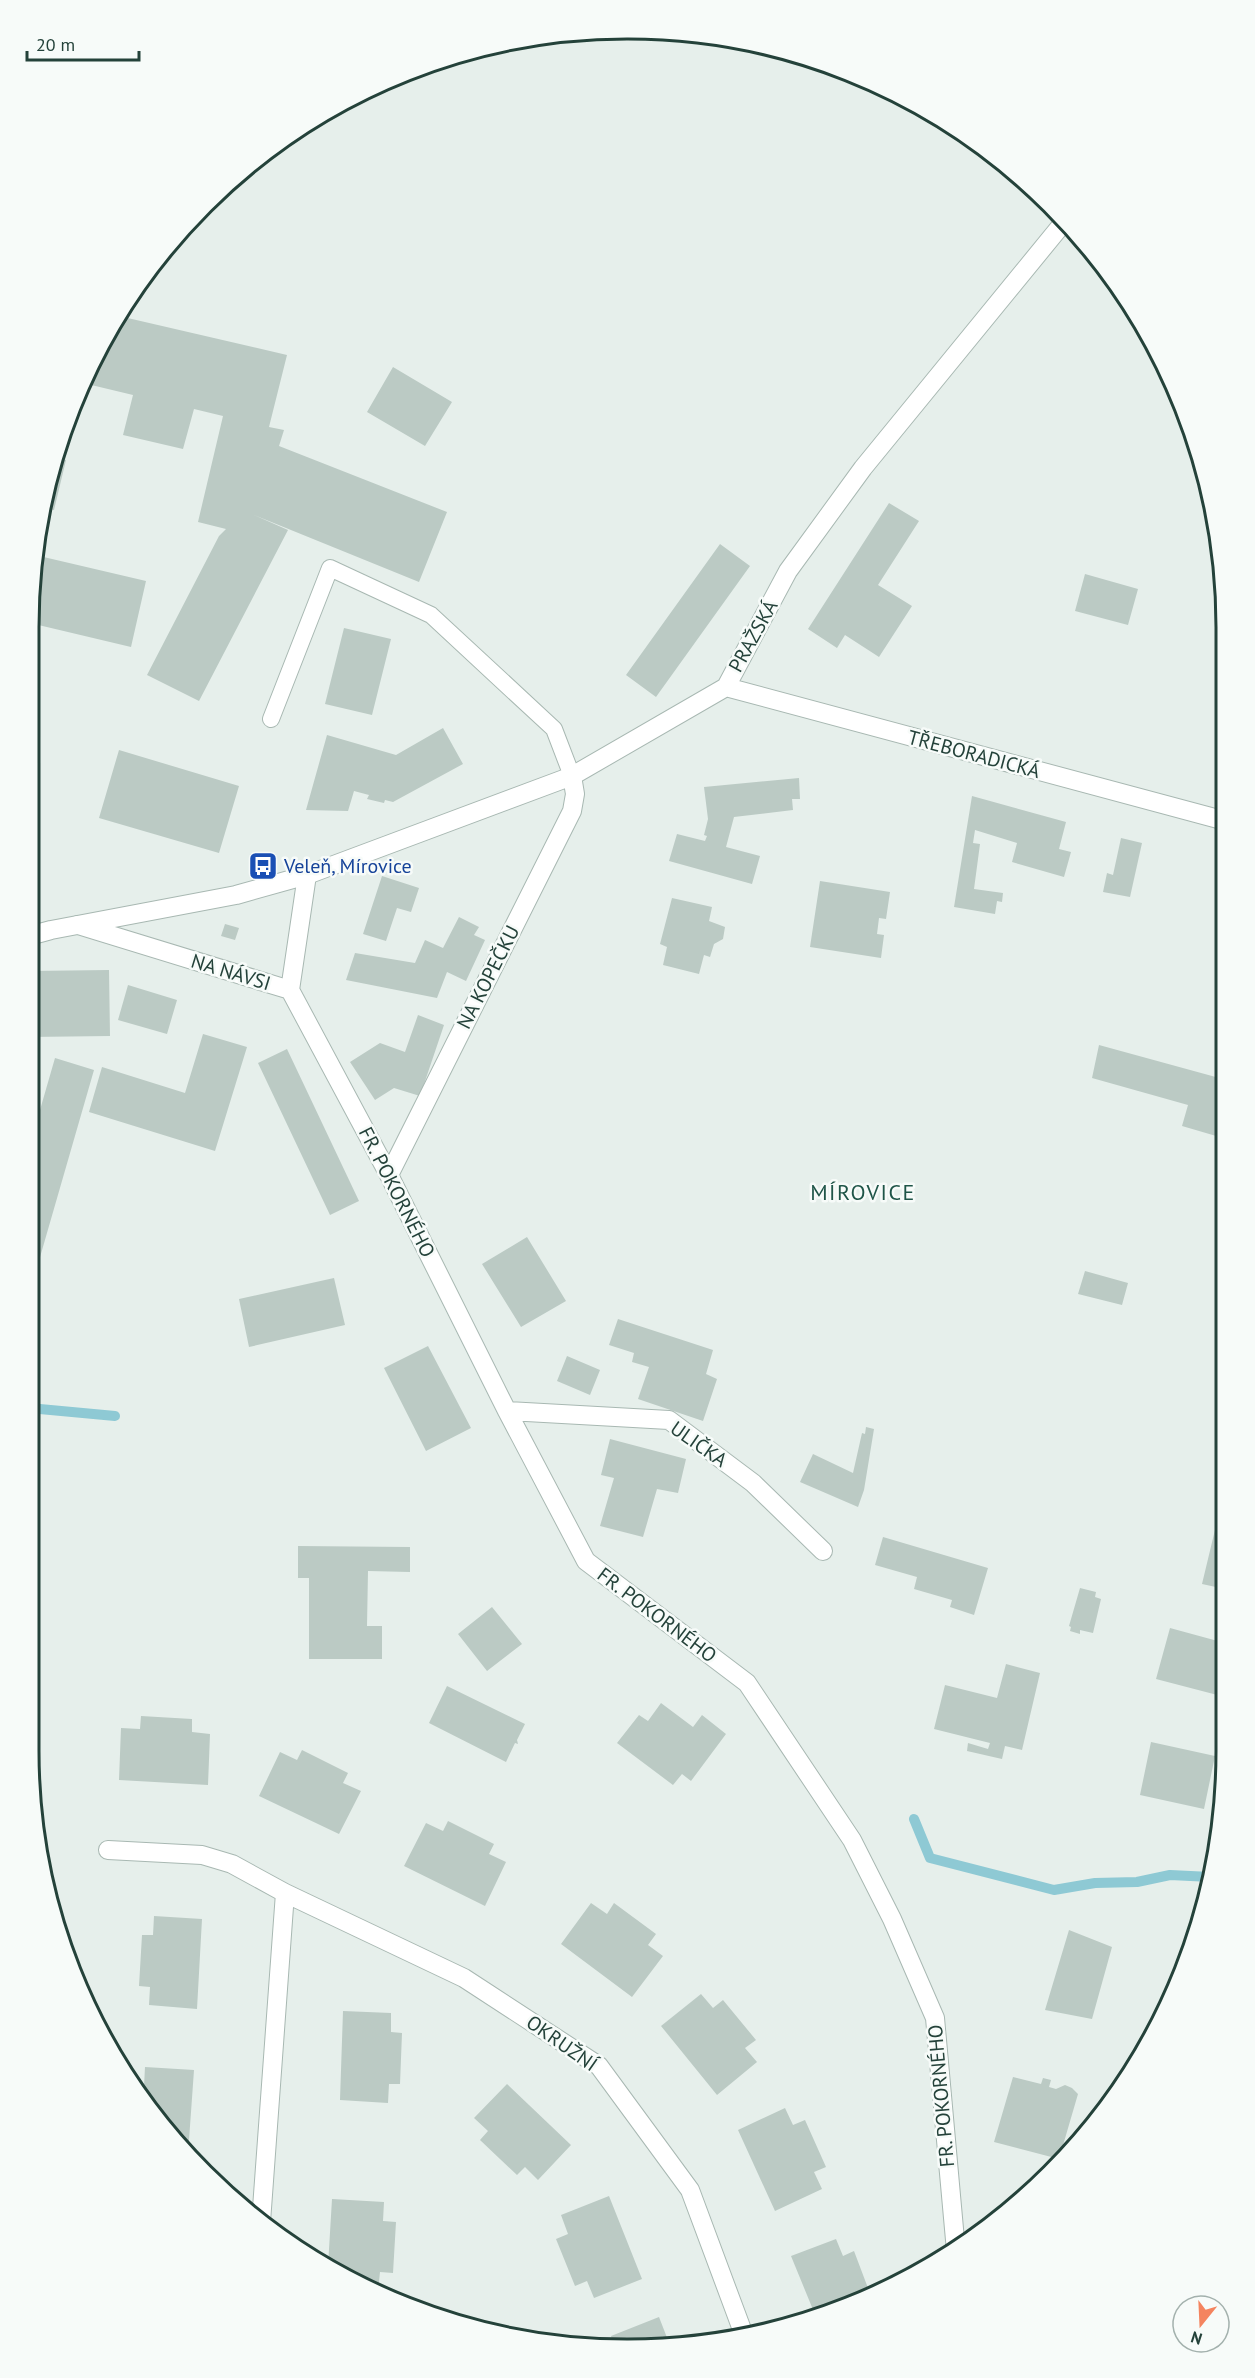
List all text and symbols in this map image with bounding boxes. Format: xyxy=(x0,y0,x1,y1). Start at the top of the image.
scale bar xyxy=(27,24,140,62)
text: 20 m xyxy=(36,33,75,56)
street label: PRAŽSKÁ xyxy=(723,595,784,677)
street label: TŘEBORADICKÁ xyxy=(905,724,1043,784)
bus stop icon: Veleň, Mírovice xyxy=(247,850,279,882)
place label: Veleň, Mírovice xyxy=(283,853,412,879)
street label: NA KOPEČKU xyxy=(451,921,525,1033)
street label: NA NÁVSI xyxy=(188,948,274,996)
street label: FR. POKORNÉHO xyxy=(353,1122,441,1262)
district label: MÍROVICE xyxy=(810,1178,916,1206)
street label: ULIČKA xyxy=(665,1415,733,1473)
street label: FR. POKORNÉHO xyxy=(592,1562,722,1668)
street label: OKRUŽNÍ xyxy=(521,2009,603,2077)
street label: FR. POKORNÉHO xyxy=(922,2024,960,2168)
north arrow xyxy=(1171,2294,1231,2354)
text: N xyxy=(1188,2327,1204,2349)

